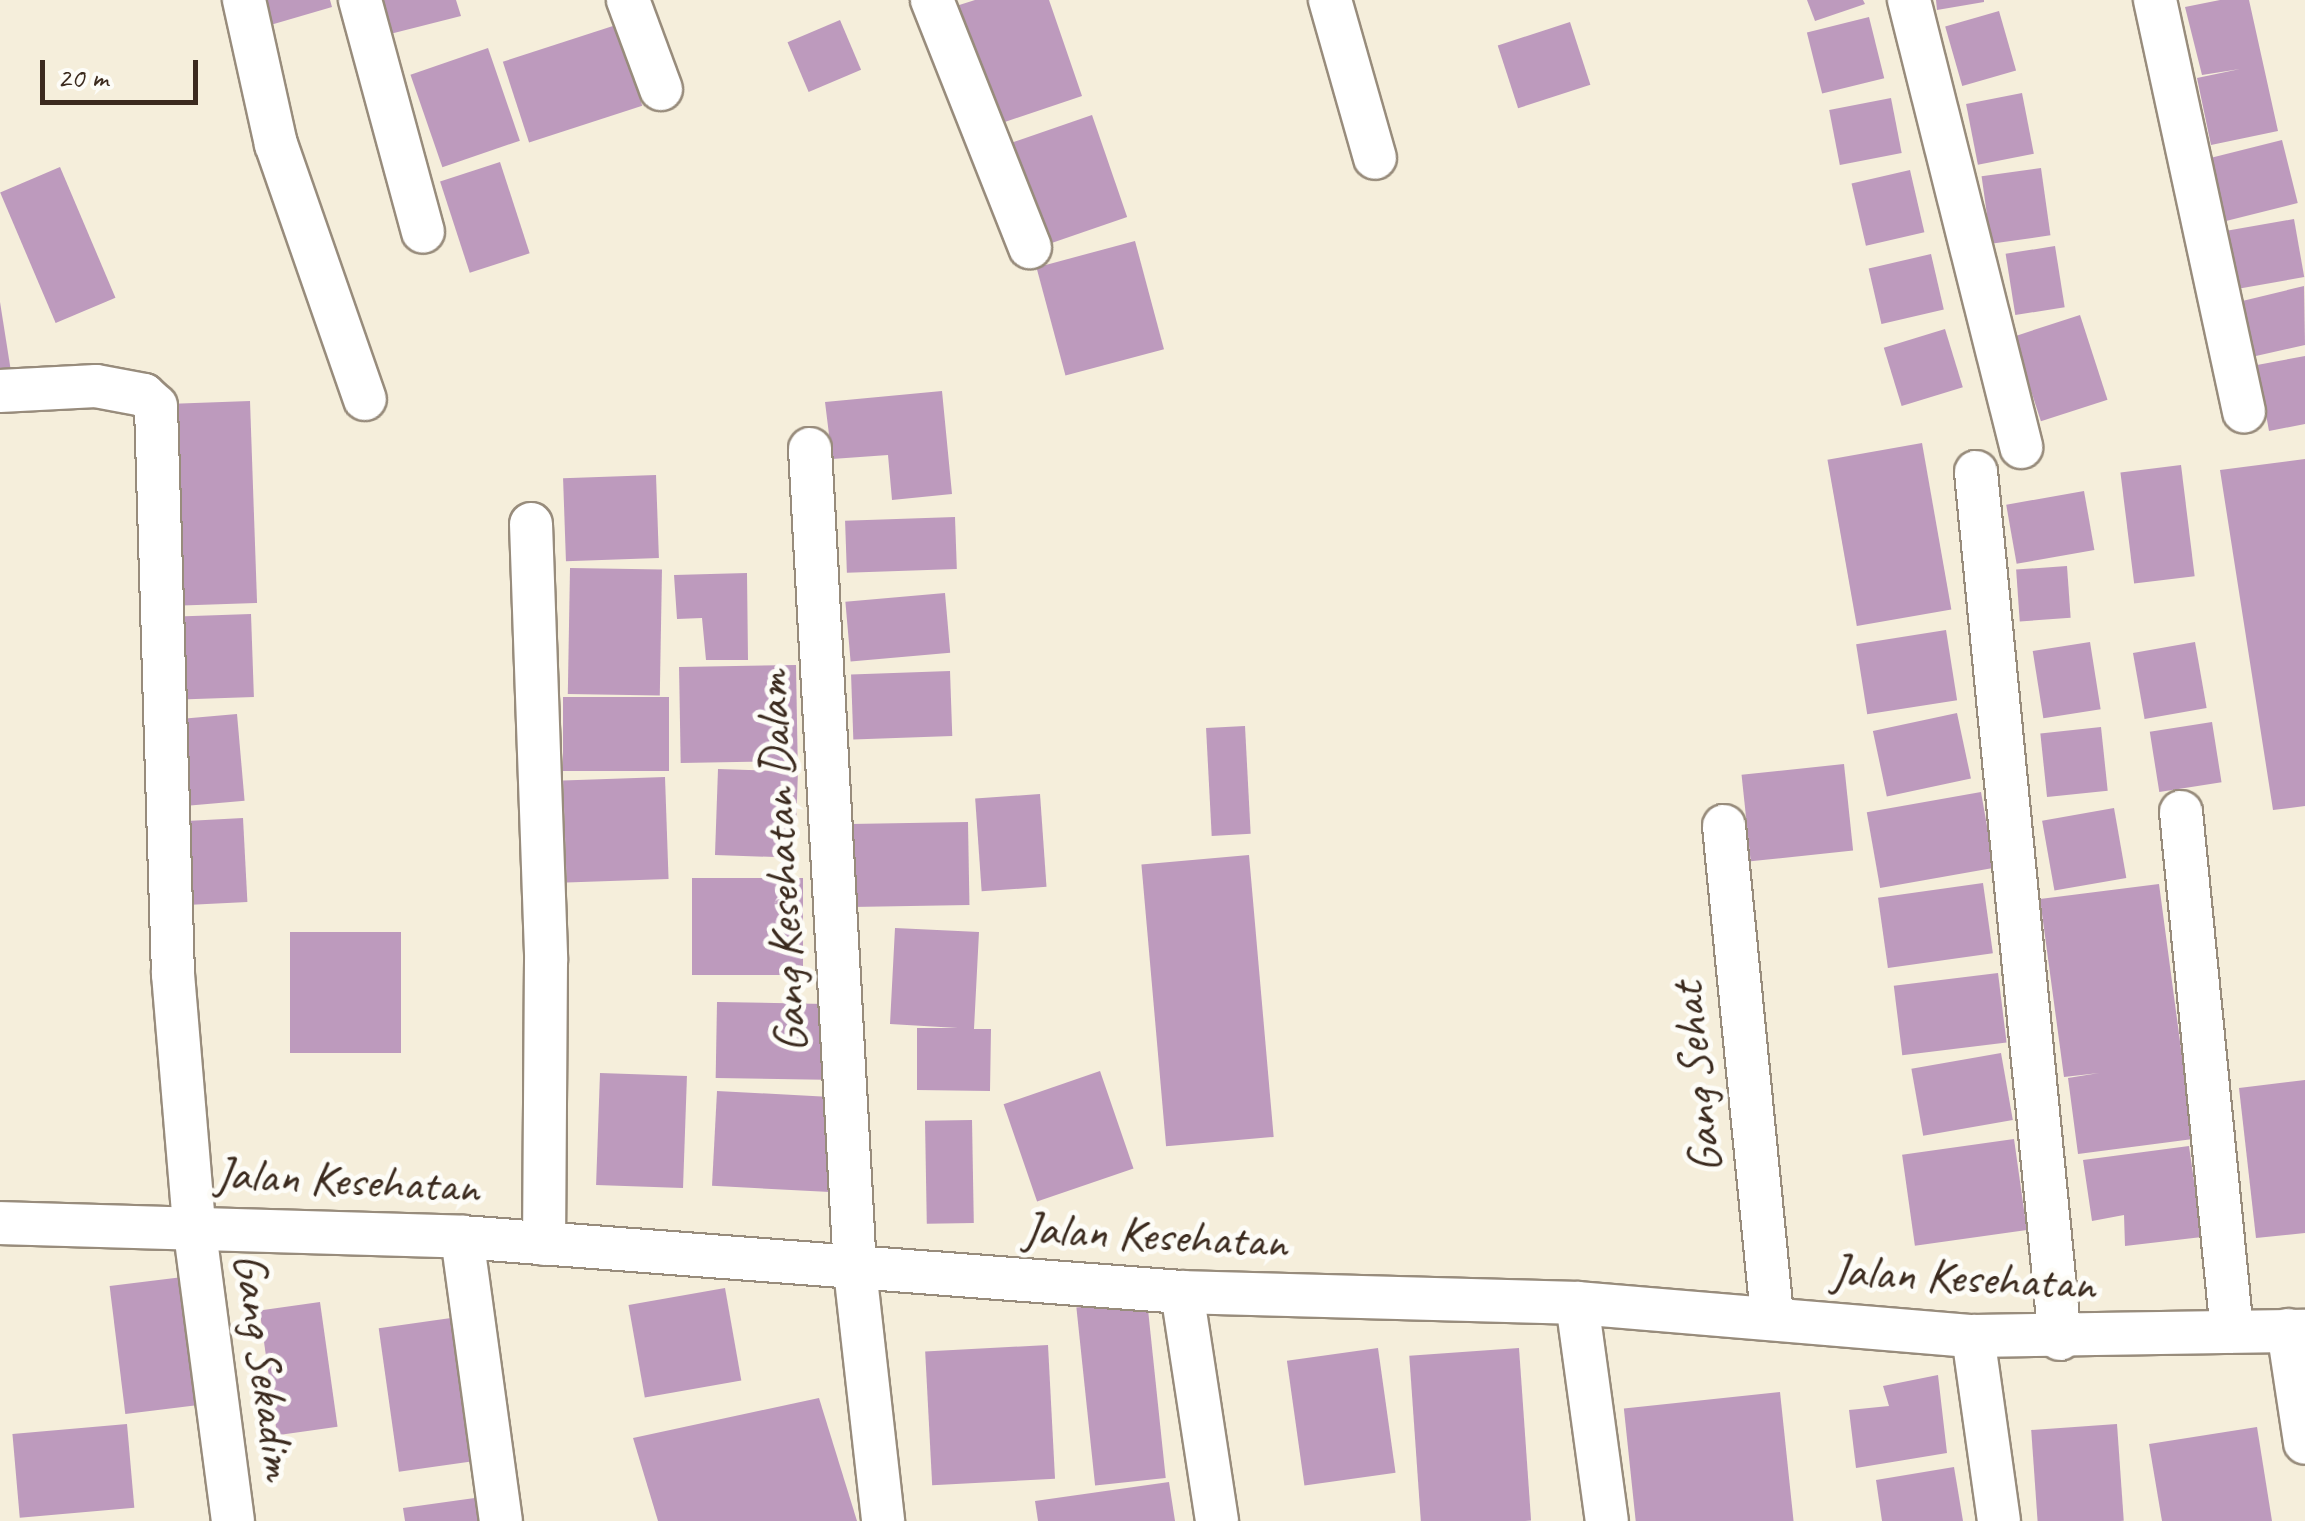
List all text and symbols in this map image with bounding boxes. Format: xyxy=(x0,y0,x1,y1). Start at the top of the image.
scale bar xyxy=(45,40,202,102)
text: 20 m xyxy=(57,58,108,96)
street label: Gang Kesehatan Dalam xyxy=(742,670,820,1054)
street label: Gang Sehat xyxy=(1657,981,1735,1175)
street label: Jalan Kesehatan xyxy=(213,1144,481,1216)
street label: Jalan Kesehatan xyxy=(1021,1199,1289,1271)
street label: Jalan Kesehatan xyxy=(1829,1241,2097,1313)
street label: Gang Sekadim xyxy=(221,1251,309,1481)

